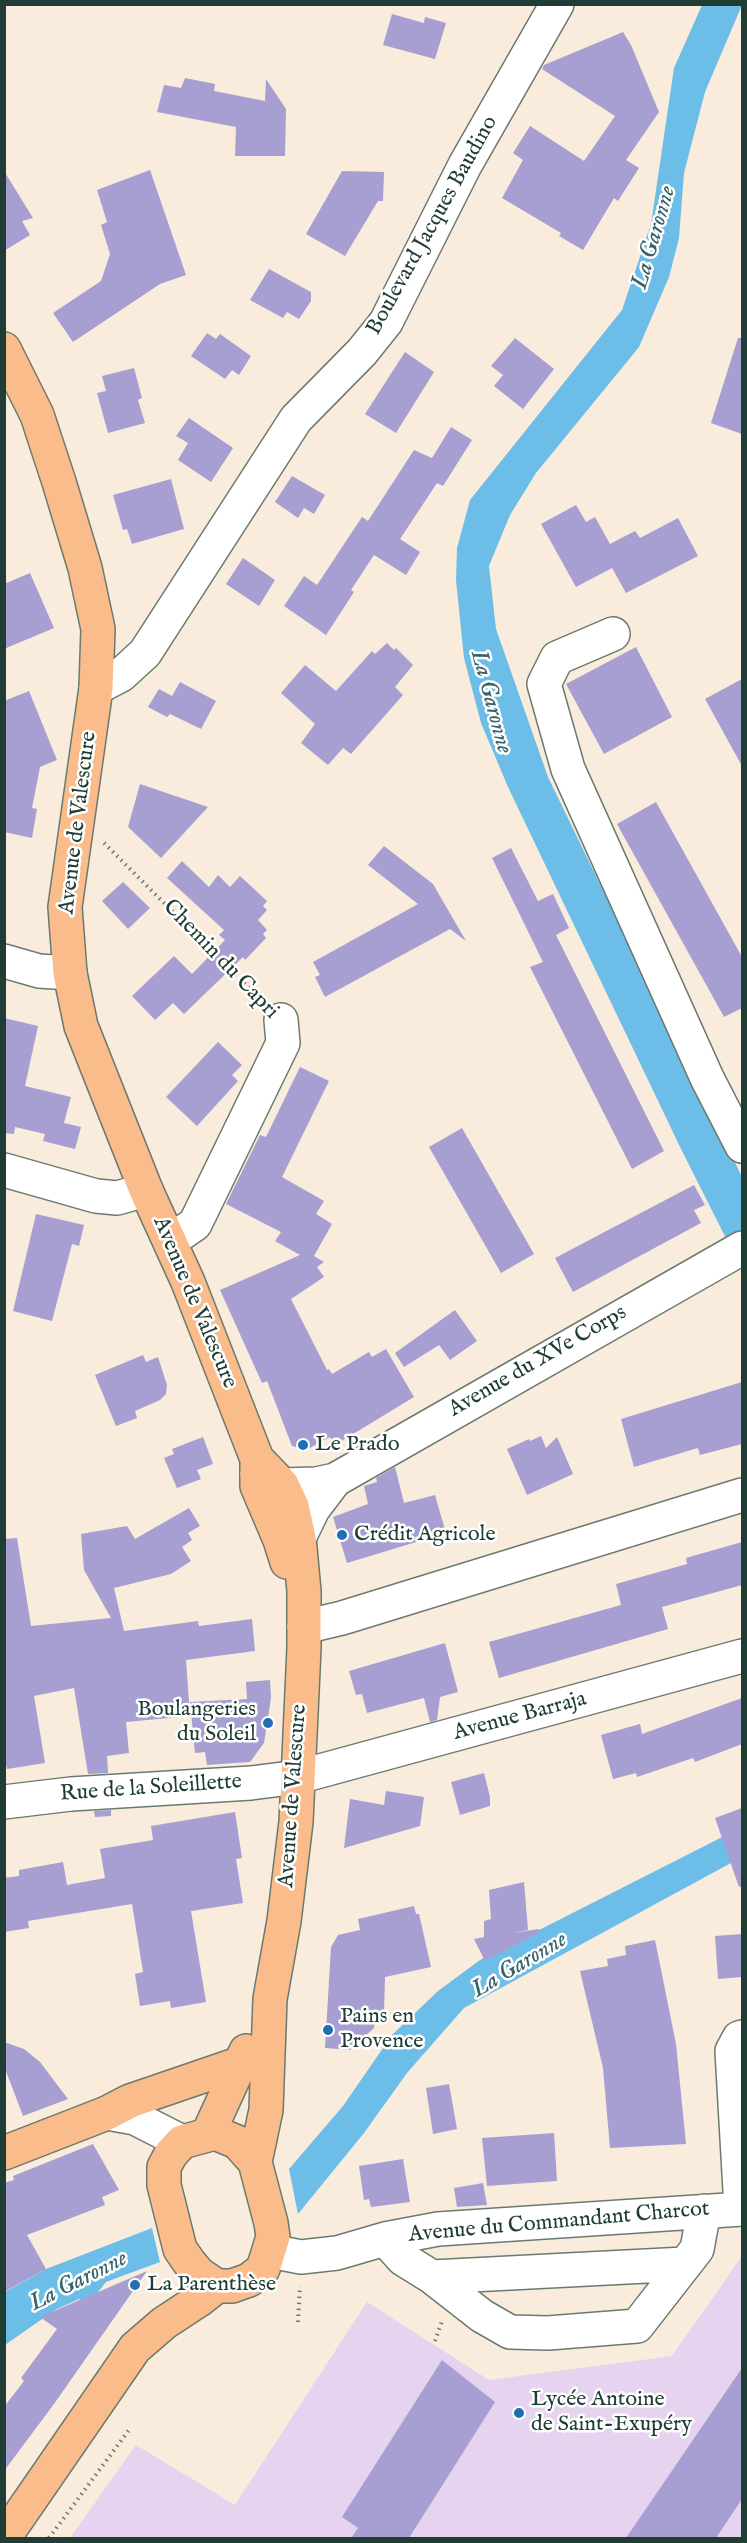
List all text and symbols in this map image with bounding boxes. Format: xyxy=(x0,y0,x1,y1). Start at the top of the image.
street label: Boulevard Jacques Baudino xyxy=(362,112,504,340)
water label: La Garonne xyxy=(627,183,683,293)
water label: La Garonne xyxy=(462,647,518,757)
street label: Avenue de Valescure xyxy=(55,730,103,916)
street label: Chemin du Capri xyxy=(156,895,284,1025)
street label: Avenue de Valescure xyxy=(146,1213,242,1393)
street label: Avenue du XVe Corps xyxy=(444,1300,632,1424)
place label: Le Prado xyxy=(315,1432,400,1458)
marker: Le Prado xyxy=(296,1438,310,1452)
place label: Crédit Agricole xyxy=(354,1522,496,1548)
marker: Crédit Agricole xyxy=(335,1528,349,1542)
street label: Avenue Barraja xyxy=(451,1687,589,1747)
place label: Boulangeries du Soleil xyxy=(137,1697,256,1748)
street label: Avenue de Valescure xyxy=(274,1703,314,1889)
marker: Boulangeries du Soleil xyxy=(261,1716,275,1730)
street label: Rue de la Soleillette xyxy=(59,1769,243,1809)
water label: La Garonne xyxy=(467,1926,573,2006)
place label: Pains en Provence xyxy=(340,2004,423,2056)
marker: Pains en Provence xyxy=(321,2023,335,2037)
street label: Avenue du Commandant Charcot xyxy=(407,2197,711,2249)
water label: La Garonne xyxy=(25,2245,133,2319)
place label: La Parenthèse xyxy=(147,2272,276,2298)
marker: La Parenthèse xyxy=(128,2278,142,2292)
place label: Lycée Antoine de Saint-Exupéry xyxy=(531,2387,692,2438)
marker: Lycée Antoine de Saint-Exupéry xyxy=(512,2406,526,2420)

